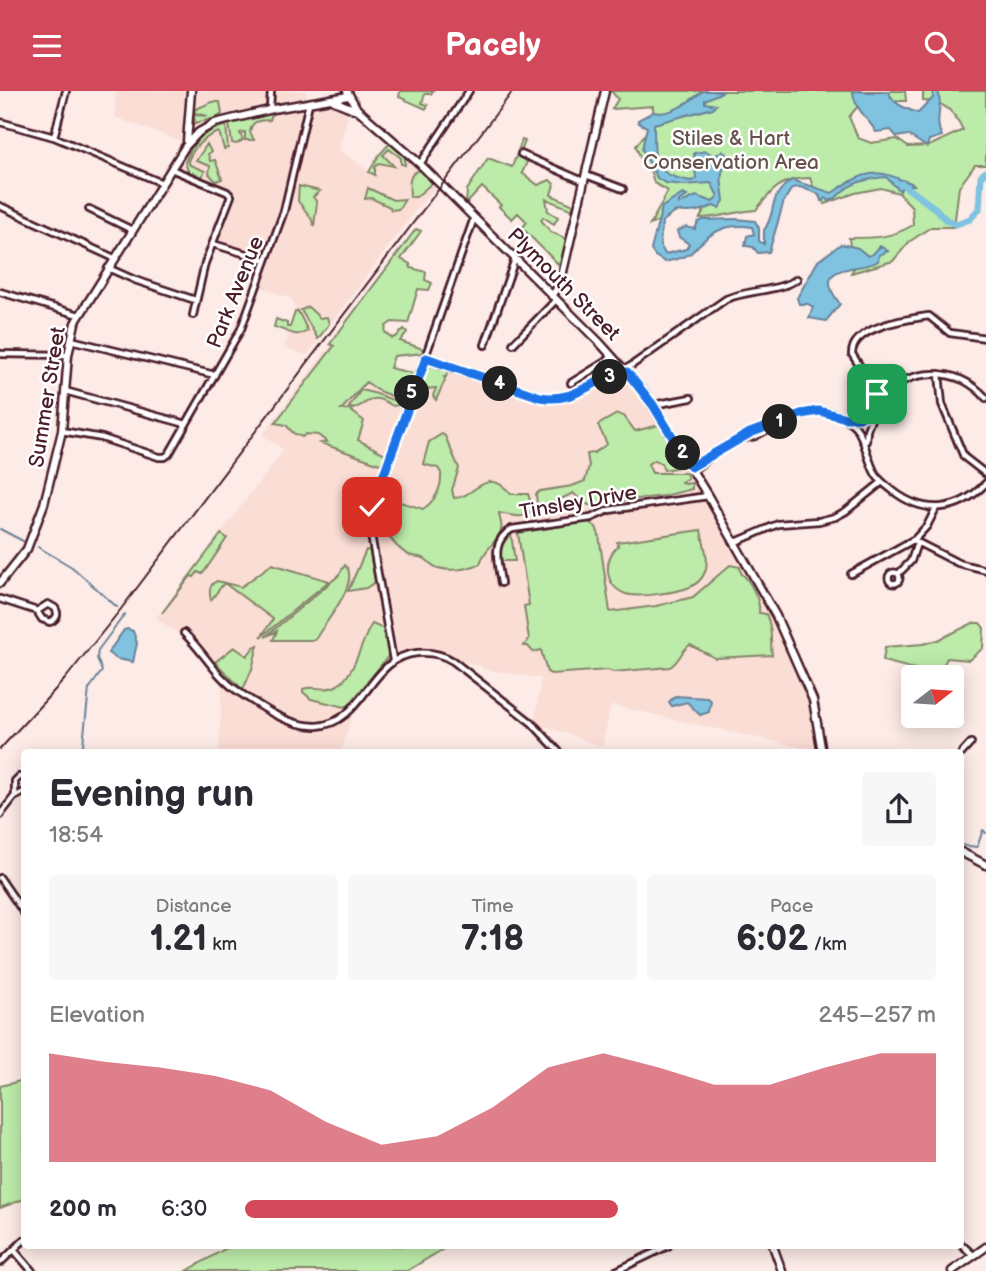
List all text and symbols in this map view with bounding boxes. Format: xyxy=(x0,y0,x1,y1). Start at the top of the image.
text: Pacely xyxy=(445,26,541,65)
icon: menu xyxy=(28,27,66,65)
icon: search xyxy=(920,27,958,65)
park label: Stiles & Hart Conservation Area xyxy=(643,126,819,175)
street label: Plymouth Street xyxy=(502,223,626,346)
street label: Park Avenue xyxy=(202,233,269,352)
street label: Summer Street xyxy=(24,324,71,469)
pin: 3 xyxy=(592,359,628,395)
pin xyxy=(847,364,907,424)
text: 3 xyxy=(604,365,615,388)
pin: 4 xyxy=(482,367,518,401)
text: 4 xyxy=(494,372,505,395)
pin: 5 xyxy=(394,375,430,411)
icon: arrive xyxy=(858,375,896,413)
text: 5 xyxy=(406,381,417,404)
pin: 1 xyxy=(762,405,798,439)
text: 1 xyxy=(776,410,784,433)
pin: 2 xyxy=(666,435,700,471)
text: 2 xyxy=(677,441,688,464)
pin xyxy=(342,477,402,537)
street label: Tinsley Drive xyxy=(517,480,639,525)
icon: check xyxy=(353,488,391,526)
north arrow xyxy=(901,665,964,728)
map controls xyxy=(901,665,964,728)
text: Evening run xyxy=(49,772,254,817)
button: share xyxy=(862,772,936,846)
text: 18:54 xyxy=(49,821,103,849)
text: Distance xyxy=(156,895,231,918)
text: Time xyxy=(471,895,514,918)
text: Pace xyxy=(770,895,813,918)
text: 1.21 xyxy=(150,918,207,961)
text: 7:18 xyxy=(461,918,524,961)
text: 6:02 xyxy=(736,918,808,961)
text: km xyxy=(207,933,237,956)
text: /km xyxy=(808,933,847,956)
text: Elevation xyxy=(49,1001,145,1029)
text: 245–257 m xyxy=(819,1001,936,1029)
text: 200 m xyxy=(49,1195,117,1223)
text: 6:30 xyxy=(161,1195,207,1223)

